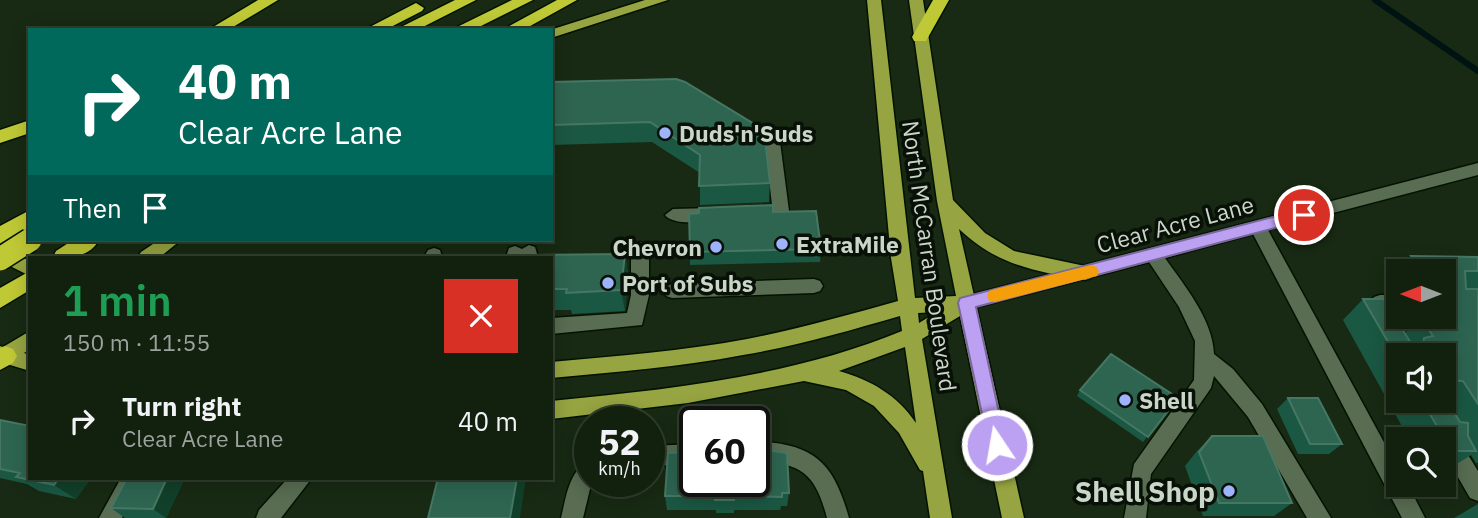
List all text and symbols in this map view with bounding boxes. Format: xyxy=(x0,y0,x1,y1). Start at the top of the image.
text: 40 m xyxy=(178,49,292,112)
icon: right xyxy=(63,56,154,147)
text: Clear Acre Lane xyxy=(178,111,403,153)
place label: Duds'n'Suds xyxy=(679,118,813,148)
street label: North McCarran Boulevard xyxy=(896,119,964,393)
marker: Duds'n'Suds xyxy=(657,125,673,141)
pin xyxy=(1274,185,1334,245)
icon: arrive xyxy=(136,189,174,227)
street label: Clear Acre Lane xyxy=(1093,189,1257,259)
text: Then xyxy=(63,191,122,225)
icon: arrive xyxy=(1285,196,1323,234)
place label: ExtraMile xyxy=(796,229,899,259)
place label: Chevron xyxy=(612,232,702,262)
marker: ExtraMile xyxy=(774,236,790,252)
marker: Chevron xyxy=(708,239,724,255)
north arrow xyxy=(1386,259,1456,329)
map controls xyxy=(1386,259,1456,497)
place label: Port of Subs xyxy=(622,268,753,298)
text: 1 min xyxy=(63,273,172,328)
marker: Port of Subs xyxy=(600,275,616,291)
button: close xyxy=(444,279,518,353)
text: 150 m · 11:55 xyxy=(63,327,210,357)
button: sound xyxy=(1386,343,1456,413)
place label: Shell xyxy=(1139,385,1194,415)
text: Turn right xyxy=(122,389,241,423)
marker: Shell xyxy=(1117,392,1133,408)
icon: right xyxy=(63,402,101,440)
text: 40 m xyxy=(458,404,518,438)
speed limit sign: 60 xyxy=(679,406,770,497)
position arrow xyxy=(960,408,1034,482)
text: 52 xyxy=(598,419,641,465)
text: Clear Acre Lane xyxy=(122,423,283,453)
button: search xyxy=(1386,427,1456,497)
text: km/h xyxy=(598,457,641,480)
place label: Shell Shop xyxy=(1075,473,1215,510)
marker: Shell Shop xyxy=(1221,483,1237,499)

